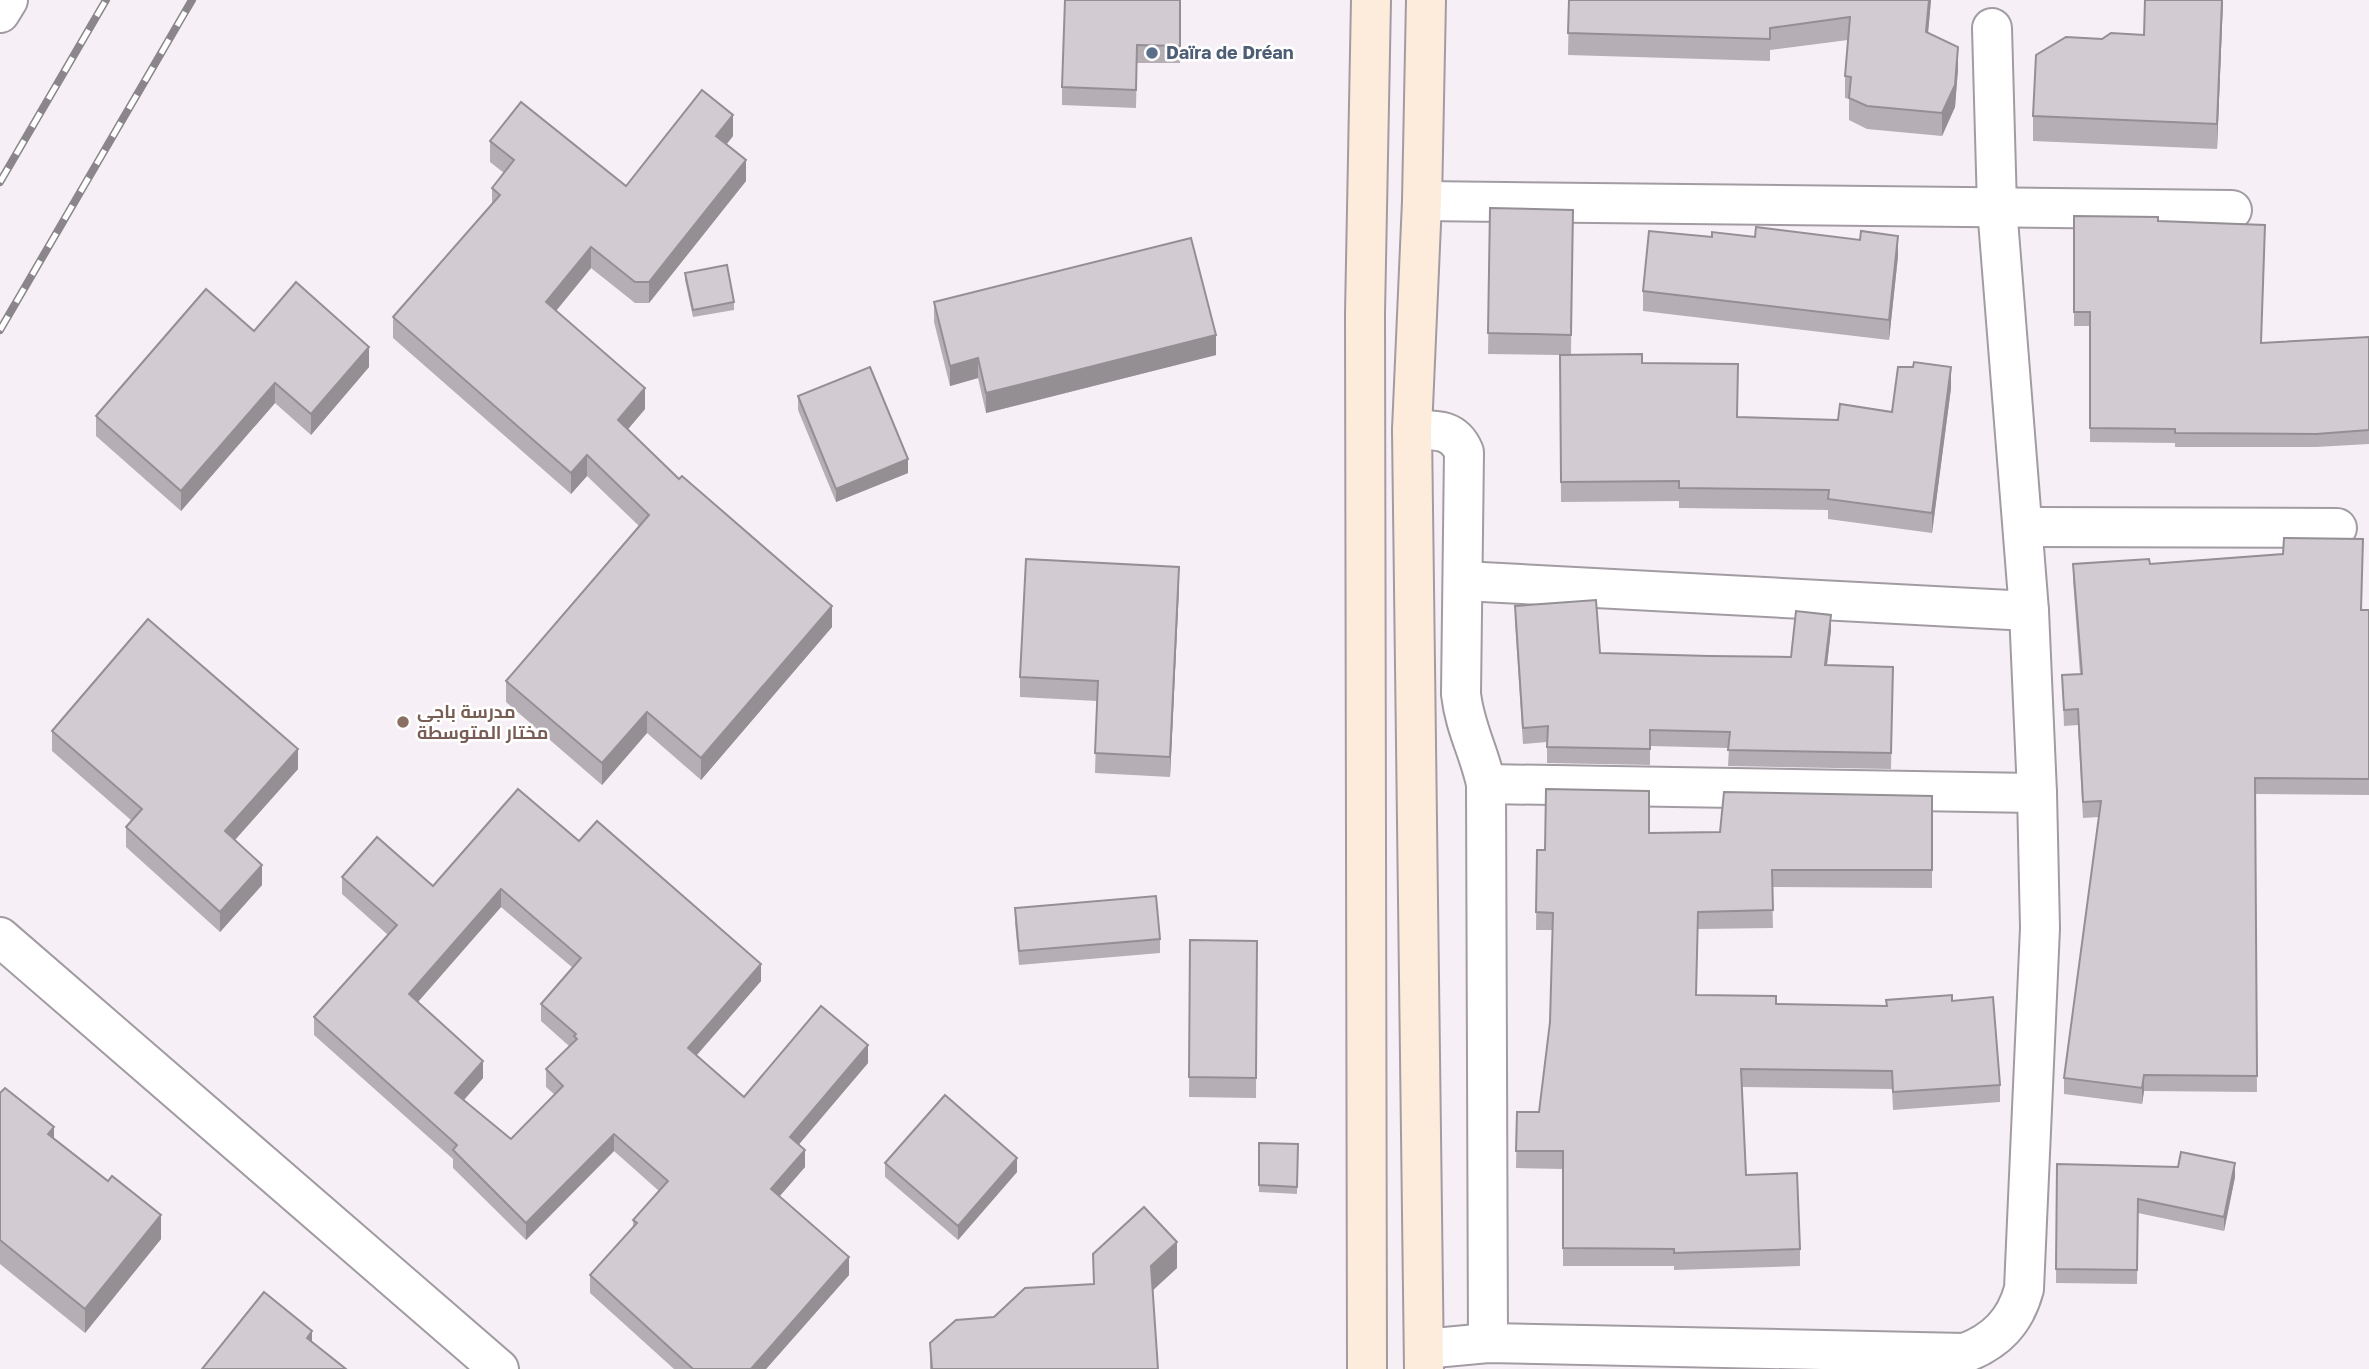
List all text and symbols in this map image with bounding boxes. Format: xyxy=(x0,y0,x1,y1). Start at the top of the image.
place label: Daïra de Dréan xyxy=(1166,41,1294,63)
marker: Daïra de Dréan xyxy=(1144,45,1160,61)
place label: مدرسة باجي مختار المتوسطة xyxy=(417,700,549,744)
marker: مدرسة باجي مختار المتوسطة xyxy=(395,714,411,730)

